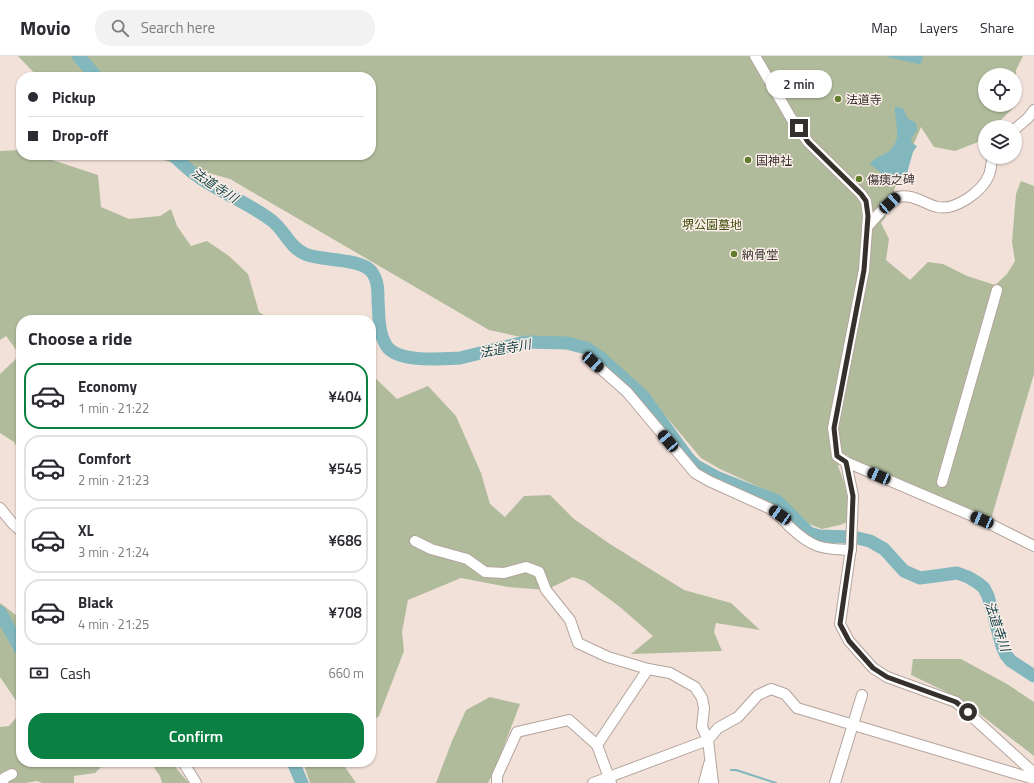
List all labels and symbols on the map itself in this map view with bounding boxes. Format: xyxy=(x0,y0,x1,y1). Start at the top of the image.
callout: 2 min xyxy=(766,70,832,98)
place label: 法道寺 xyxy=(846,90,882,109)
marker: 法道寺 xyxy=(833,94,843,104)
route end xyxy=(790,119,808,137)
place label: 国神社 xyxy=(756,151,792,170)
marker: 国神社 xyxy=(743,155,753,165)
water label: 法道寺川 xyxy=(188,162,244,209)
place label: 傷痍之碑 xyxy=(867,170,915,189)
marker: 傷痍之碑 xyxy=(854,174,864,184)
car xyxy=(877,191,903,215)
park label: 堺公園墓地 xyxy=(682,215,742,234)
place label: 納骨堂 xyxy=(742,245,778,264)
marker: 納骨堂 xyxy=(729,249,739,259)
water label: 法道寺川 xyxy=(478,333,534,362)
car xyxy=(580,350,606,374)
car xyxy=(656,428,680,454)
car xyxy=(866,466,892,486)
car xyxy=(767,503,793,527)
car xyxy=(969,510,995,530)
water label: 法道寺川 xyxy=(980,598,1017,656)
route start xyxy=(959,703,977,721)

